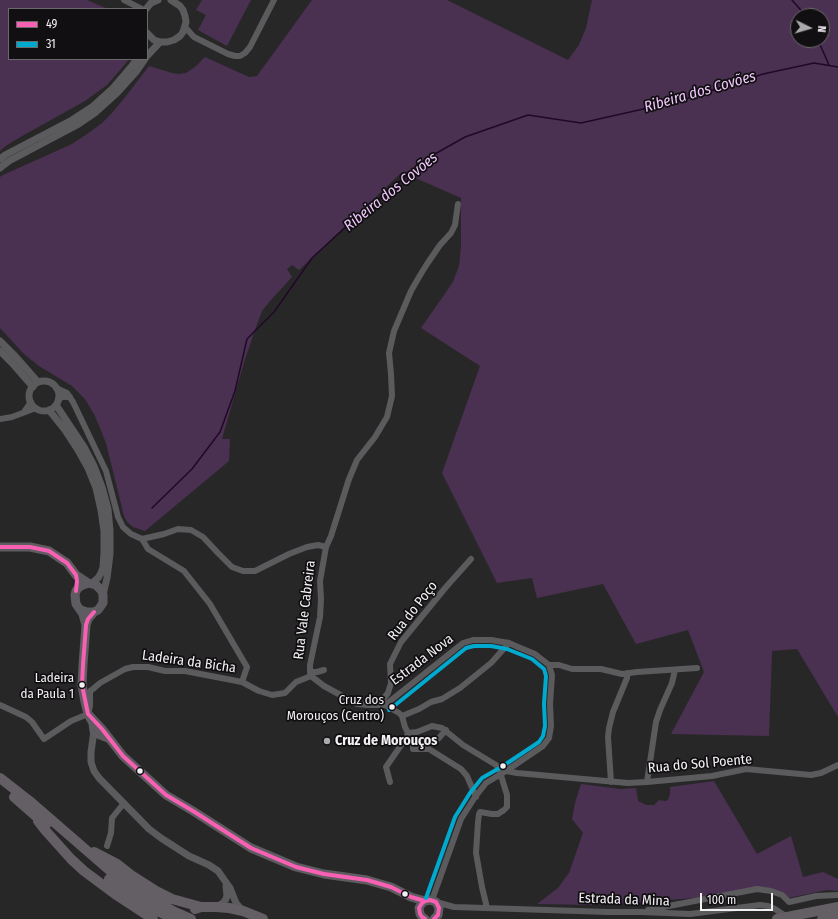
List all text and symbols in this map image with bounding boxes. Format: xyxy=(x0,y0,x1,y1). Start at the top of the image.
legend xyxy=(8,8,148,60)
north arrow xyxy=(790,8,830,48)
text: 49 xyxy=(46,17,57,31)
text: N xyxy=(815,25,828,33)
text: 31 xyxy=(46,37,56,51)
water label: Ribeira dos Covões xyxy=(642,67,758,117)
water label: Ribeira dos Covões xyxy=(341,149,441,235)
street label: Rua Vale Cabreira xyxy=(291,559,319,661)
street label: Rua do Poço xyxy=(385,578,441,644)
street label: Estrada Nova xyxy=(387,631,457,689)
street label: Ladeira da Bicha xyxy=(141,647,237,677)
place label: Ladeira da Paula 1 xyxy=(20,670,74,701)
marker: Ladeira da Paula 1 xyxy=(77,680,87,690)
place label: Cruz dos Morouços (Centro) xyxy=(287,692,384,723)
marker: Cruz dos Morouços (Centro) xyxy=(387,702,397,712)
place label: Cruz de Morouços xyxy=(335,733,437,749)
marker: Cruz de Morouços xyxy=(322,736,332,746)
street label: Rua do Sol Poente xyxy=(647,751,753,777)
unlabelled marker xyxy=(498,761,508,771)
unlabelled marker xyxy=(135,766,145,776)
scale bar xyxy=(702,885,775,911)
unlabelled marker xyxy=(400,889,410,899)
street label: Estrada da Mina xyxy=(578,890,670,910)
text: 100 m xyxy=(707,893,736,907)

